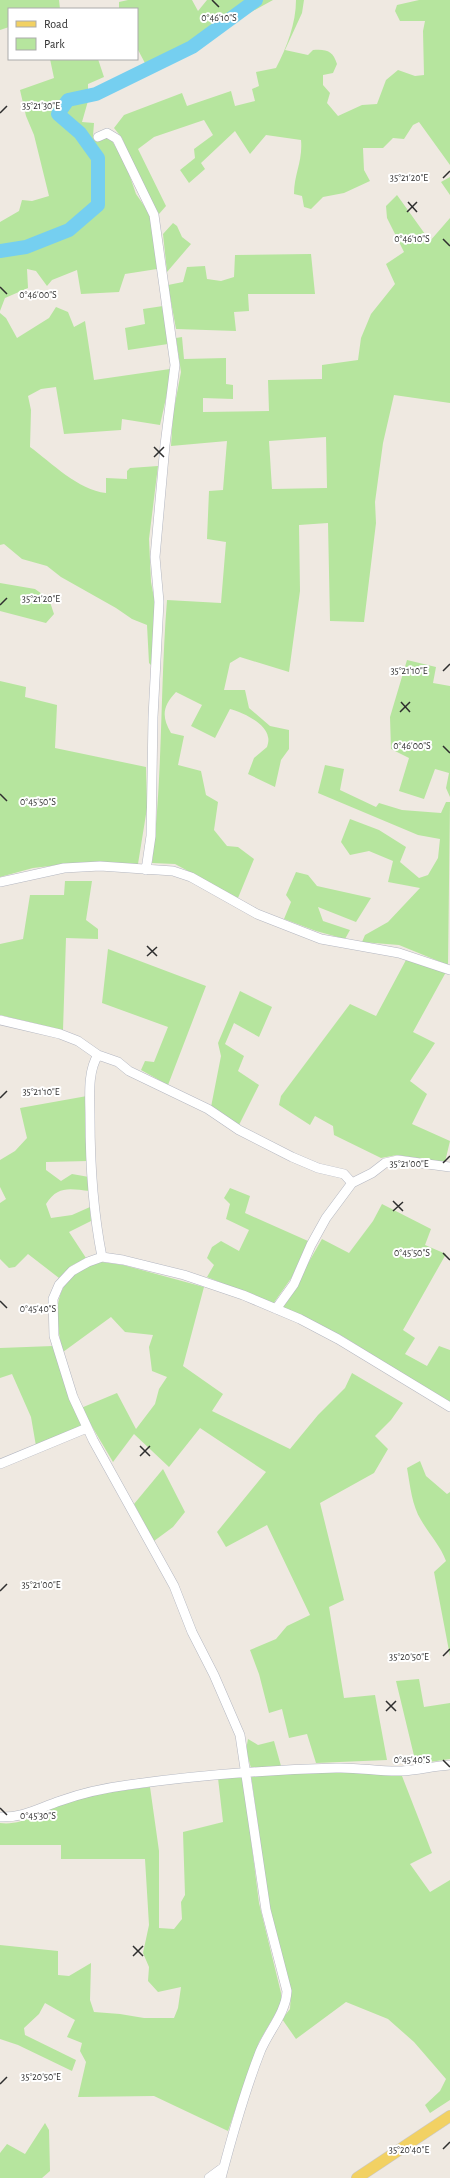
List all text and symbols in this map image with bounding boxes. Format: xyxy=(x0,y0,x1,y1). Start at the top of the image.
legend xyxy=(8,8,138,60)
text: 0°46'10"S xyxy=(201,13,237,23)
text: Road xyxy=(44,18,68,30)
text: Park xyxy=(44,38,65,50)
text: 35°21'30"E xyxy=(22,101,60,111)
text: 35°21'20"E xyxy=(390,173,428,183)
text: 0°46'10"S xyxy=(394,234,430,244)
text: 0°46'00"S xyxy=(19,290,57,300)
text: 35°21'20"E xyxy=(22,594,60,604)
text: 35°21'10"E xyxy=(390,666,428,676)
text: 0°46'00"S xyxy=(393,741,431,751)
text: 0°45'50"S xyxy=(20,797,56,807)
text: 35°21'10"E xyxy=(22,1087,60,1097)
text: 35°21'00"E xyxy=(389,1159,429,1169)
text: 0°45'50"S xyxy=(394,1248,430,1258)
text: 0°45'40"S xyxy=(20,1304,57,1314)
text: 35°21'00"E xyxy=(21,1580,61,1590)
text: 35°20'50"E xyxy=(389,1652,429,1662)
text: 0°45'40"S xyxy=(394,1755,431,1765)
text: 0°45'30"S xyxy=(20,1811,56,1821)
text: 35°20'50"E xyxy=(21,2072,61,2082)
text: 35°20'40"E xyxy=(389,2145,429,2155)

